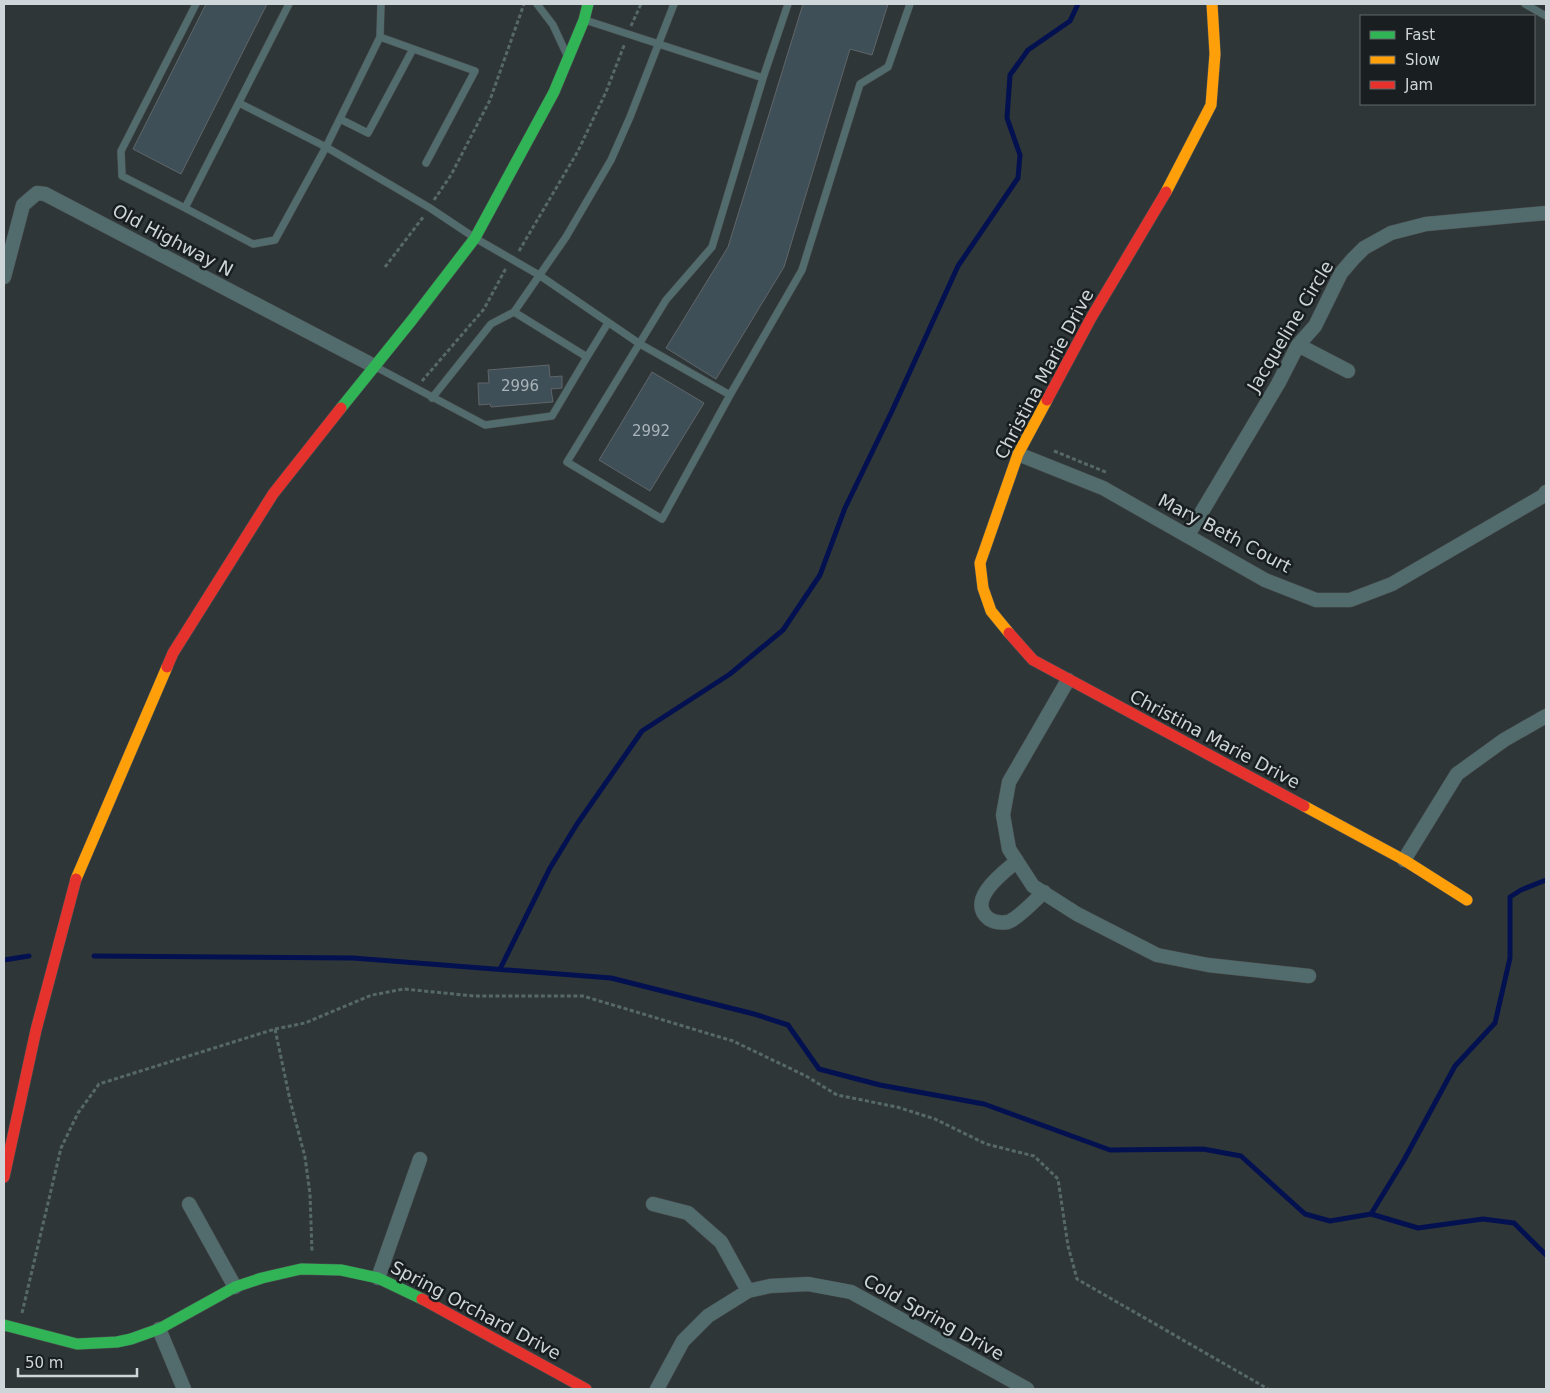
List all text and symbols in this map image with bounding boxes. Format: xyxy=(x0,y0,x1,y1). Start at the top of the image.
legend xyxy=(1360,15,1535,105)
text: Fast xyxy=(1405,26,1435,44)
text: Slow xyxy=(1405,51,1440,69)
text: Jam xyxy=(1404,76,1433,94)
street label: Old Highway N xyxy=(109,199,237,281)
street label: Jacqueline Circle xyxy=(1242,257,1337,396)
street label: Christina Marie Drive xyxy=(990,285,1098,463)
house number: 2996 xyxy=(501,377,539,395)
house number: 2992 xyxy=(632,422,670,440)
street label: Mary Beth Court xyxy=(1155,489,1295,577)
street label: Christina Marie Drive xyxy=(1126,685,1304,793)
street label: Spring Orchard Drive xyxy=(387,1256,565,1364)
street label: Cold Spring Drive xyxy=(860,1270,1008,1364)
scale bar xyxy=(18,1346,136,1378)
text: 50 m xyxy=(25,1354,63,1372)

